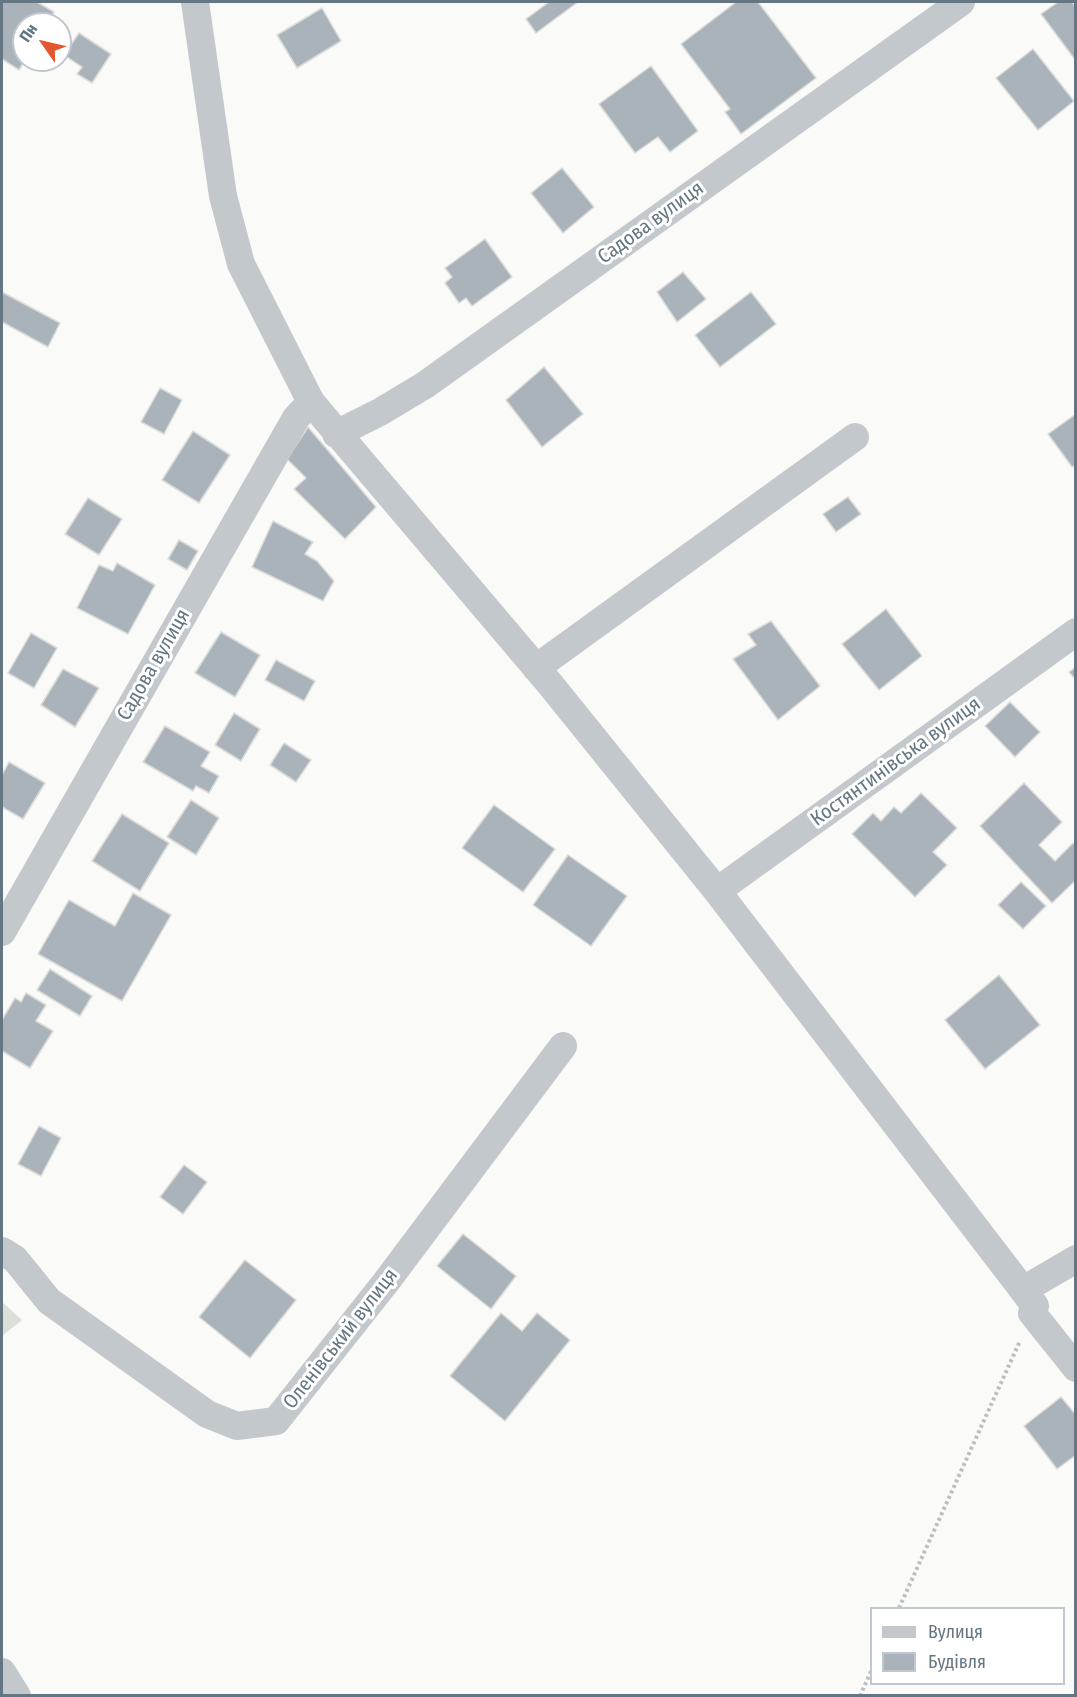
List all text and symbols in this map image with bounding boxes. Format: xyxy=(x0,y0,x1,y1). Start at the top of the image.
north arrow xyxy=(12,12,72,72)
text: Пн xyxy=(15,20,41,46)
street label: Садова вулиця xyxy=(594,177,708,269)
street label: Садова вулиця xyxy=(112,605,196,725)
street label: Костянтинівська вулиця xyxy=(807,692,985,832)
street label: Оленівський вулиця xyxy=(279,1264,403,1414)
legend xyxy=(870,1607,1065,1685)
text: Вулиця xyxy=(928,1621,983,1643)
text: Будівля xyxy=(928,1651,986,1673)

